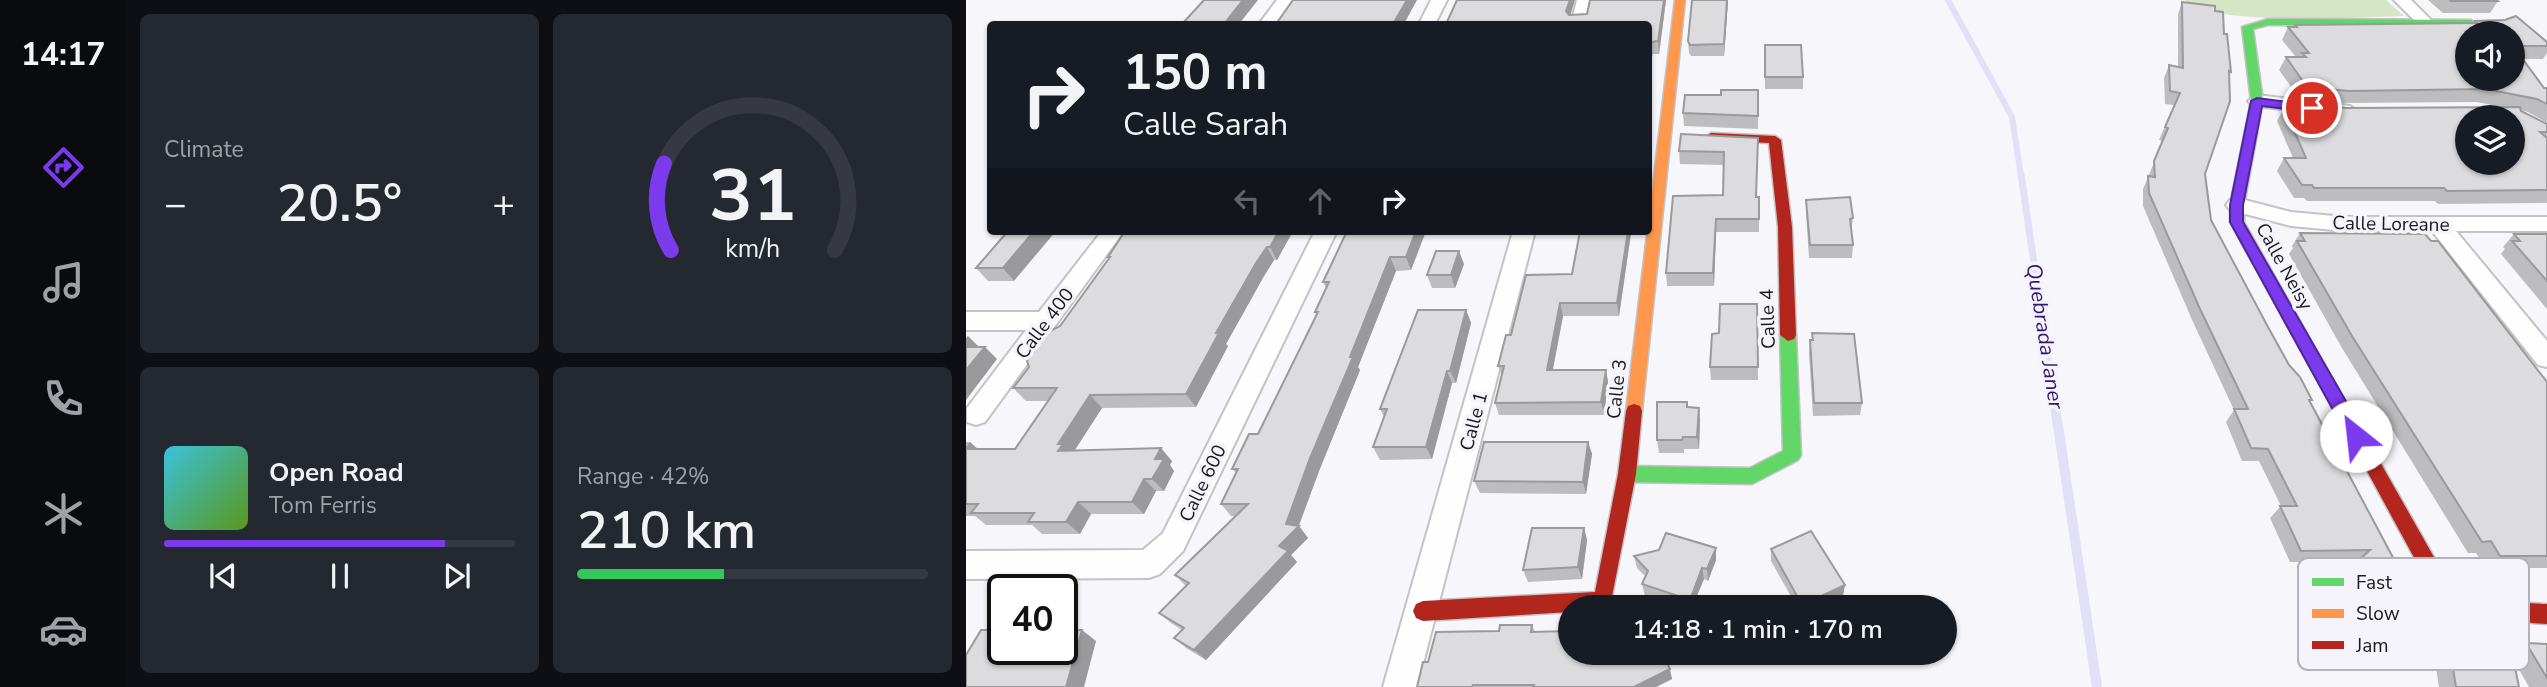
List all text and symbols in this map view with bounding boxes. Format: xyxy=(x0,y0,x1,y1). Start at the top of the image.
map controls xyxy=(2455,21,2525,175)
button: sound xyxy=(2455,21,2525,91)
text: 14:17 xyxy=(21,33,105,76)
text: 150 m xyxy=(1123,39,1267,106)
icon: right xyxy=(1008,49,1099,140)
pin xyxy=(2282,78,2342,138)
icon: arrive xyxy=(2293,89,2331,127)
text: Calle Sarah xyxy=(1123,103,1288,146)
button: layers xyxy=(2455,105,2525,175)
text: Climate xyxy=(164,134,244,165)
icon: directions xyxy=(39,143,88,192)
text: 31 xyxy=(709,146,796,246)
text: 20.5° xyxy=(277,168,402,239)
text: − xyxy=(164,179,187,230)
text: + xyxy=(492,179,515,230)
icon: left xyxy=(1228,182,1266,220)
icon: ahead xyxy=(1301,182,1339,220)
icon: right xyxy=(1374,182,1412,220)
street label: Calle Loreane xyxy=(2332,210,2450,238)
street label: Calle Neisy xyxy=(2249,218,2319,315)
text: km/h xyxy=(725,231,780,265)
icon: music xyxy=(39,258,88,307)
water label: Quebrada Janer xyxy=(2020,261,2070,411)
street label: Calle 400 xyxy=(1009,283,1080,365)
street label: Calle 4 xyxy=(1754,288,1782,349)
street label: Calle 3 xyxy=(1601,358,1633,420)
icon: phone xyxy=(39,374,88,423)
street label: Calle 1 xyxy=(1454,389,1494,454)
position arrow xyxy=(2319,399,2393,473)
street label: Calle 600 xyxy=(1173,440,1233,526)
text: Open Road xyxy=(269,455,404,490)
text: Range · 42% xyxy=(577,461,709,492)
icon: climate xyxy=(39,489,88,538)
text: Tom Ferris xyxy=(269,490,377,521)
text: 210 km xyxy=(577,495,756,566)
icon: previous xyxy=(204,557,242,595)
icon: pause xyxy=(321,557,359,595)
icon: next xyxy=(438,557,476,595)
legend xyxy=(2298,558,2529,670)
text: Fast xyxy=(2356,570,2392,596)
speed limit sign: 40 xyxy=(987,574,1078,665)
text: Slow xyxy=(2356,601,2400,627)
icon: car xyxy=(39,605,88,654)
text: 14:18 · 1 min · 170 m xyxy=(1632,612,1883,647)
text: Jam xyxy=(2355,633,2389,659)

